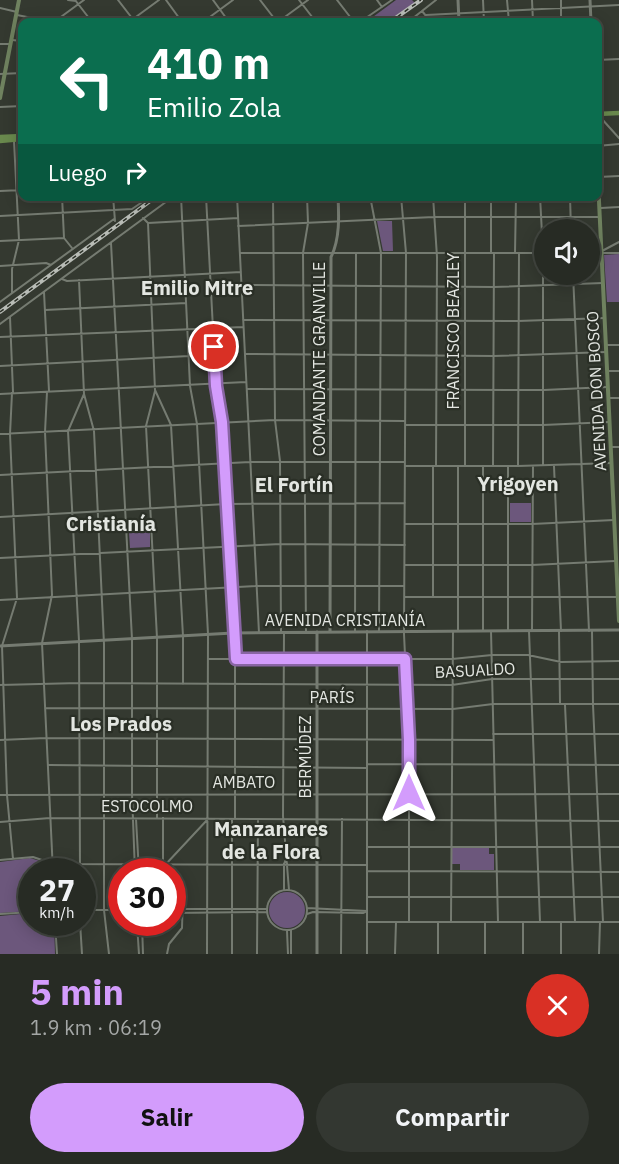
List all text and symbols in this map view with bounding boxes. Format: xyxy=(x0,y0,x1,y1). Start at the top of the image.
text: 410 m xyxy=(147,36,270,91)
icon: left xyxy=(48,42,126,120)
text: Emilio Zola xyxy=(147,89,281,124)
icon: right xyxy=(119,156,152,189)
text: Luego xyxy=(48,158,107,187)
map controls xyxy=(534,219,600,285)
button: sound xyxy=(534,219,600,285)
street label: FRANCISCO BEAZLEY xyxy=(443,252,463,410)
street label: COMANDANTE GRANVILLE xyxy=(309,262,329,456)
district label: Emilio Mitre xyxy=(141,274,253,301)
street label: AVENIDA DON BOSCO xyxy=(582,310,610,472)
pin xyxy=(188,321,239,372)
icon: arrive xyxy=(197,330,230,363)
district label: Yrigoyen xyxy=(477,470,559,497)
district label: El Fortín xyxy=(255,471,333,498)
district label: Cristianía xyxy=(66,510,156,537)
street label: AVENIDA CRISTIANÍA xyxy=(265,609,425,630)
street label: BASUALDO xyxy=(434,658,516,682)
street label: PARÍS xyxy=(309,686,355,707)
district label: Los Prados xyxy=(70,710,172,737)
street label: BERMÚDEZ xyxy=(294,715,315,799)
position arrow xyxy=(377,761,441,825)
street label: AMBATO xyxy=(213,772,275,792)
street label: ESTOCOLMO xyxy=(101,796,193,816)
district label: Manzanares de la Flora xyxy=(214,815,328,865)
speed limit sign: 30 xyxy=(108,858,186,936)
text: 27 xyxy=(39,870,75,909)
text: km/h xyxy=(39,903,75,922)
text: 5 min xyxy=(30,968,124,1015)
button: close xyxy=(526,974,589,1037)
text: 1.9 km · 06:19 xyxy=(30,1014,162,1041)
button: Salir xyxy=(30,1083,304,1152)
button: Compartir xyxy=(316,1083,589,1152)

